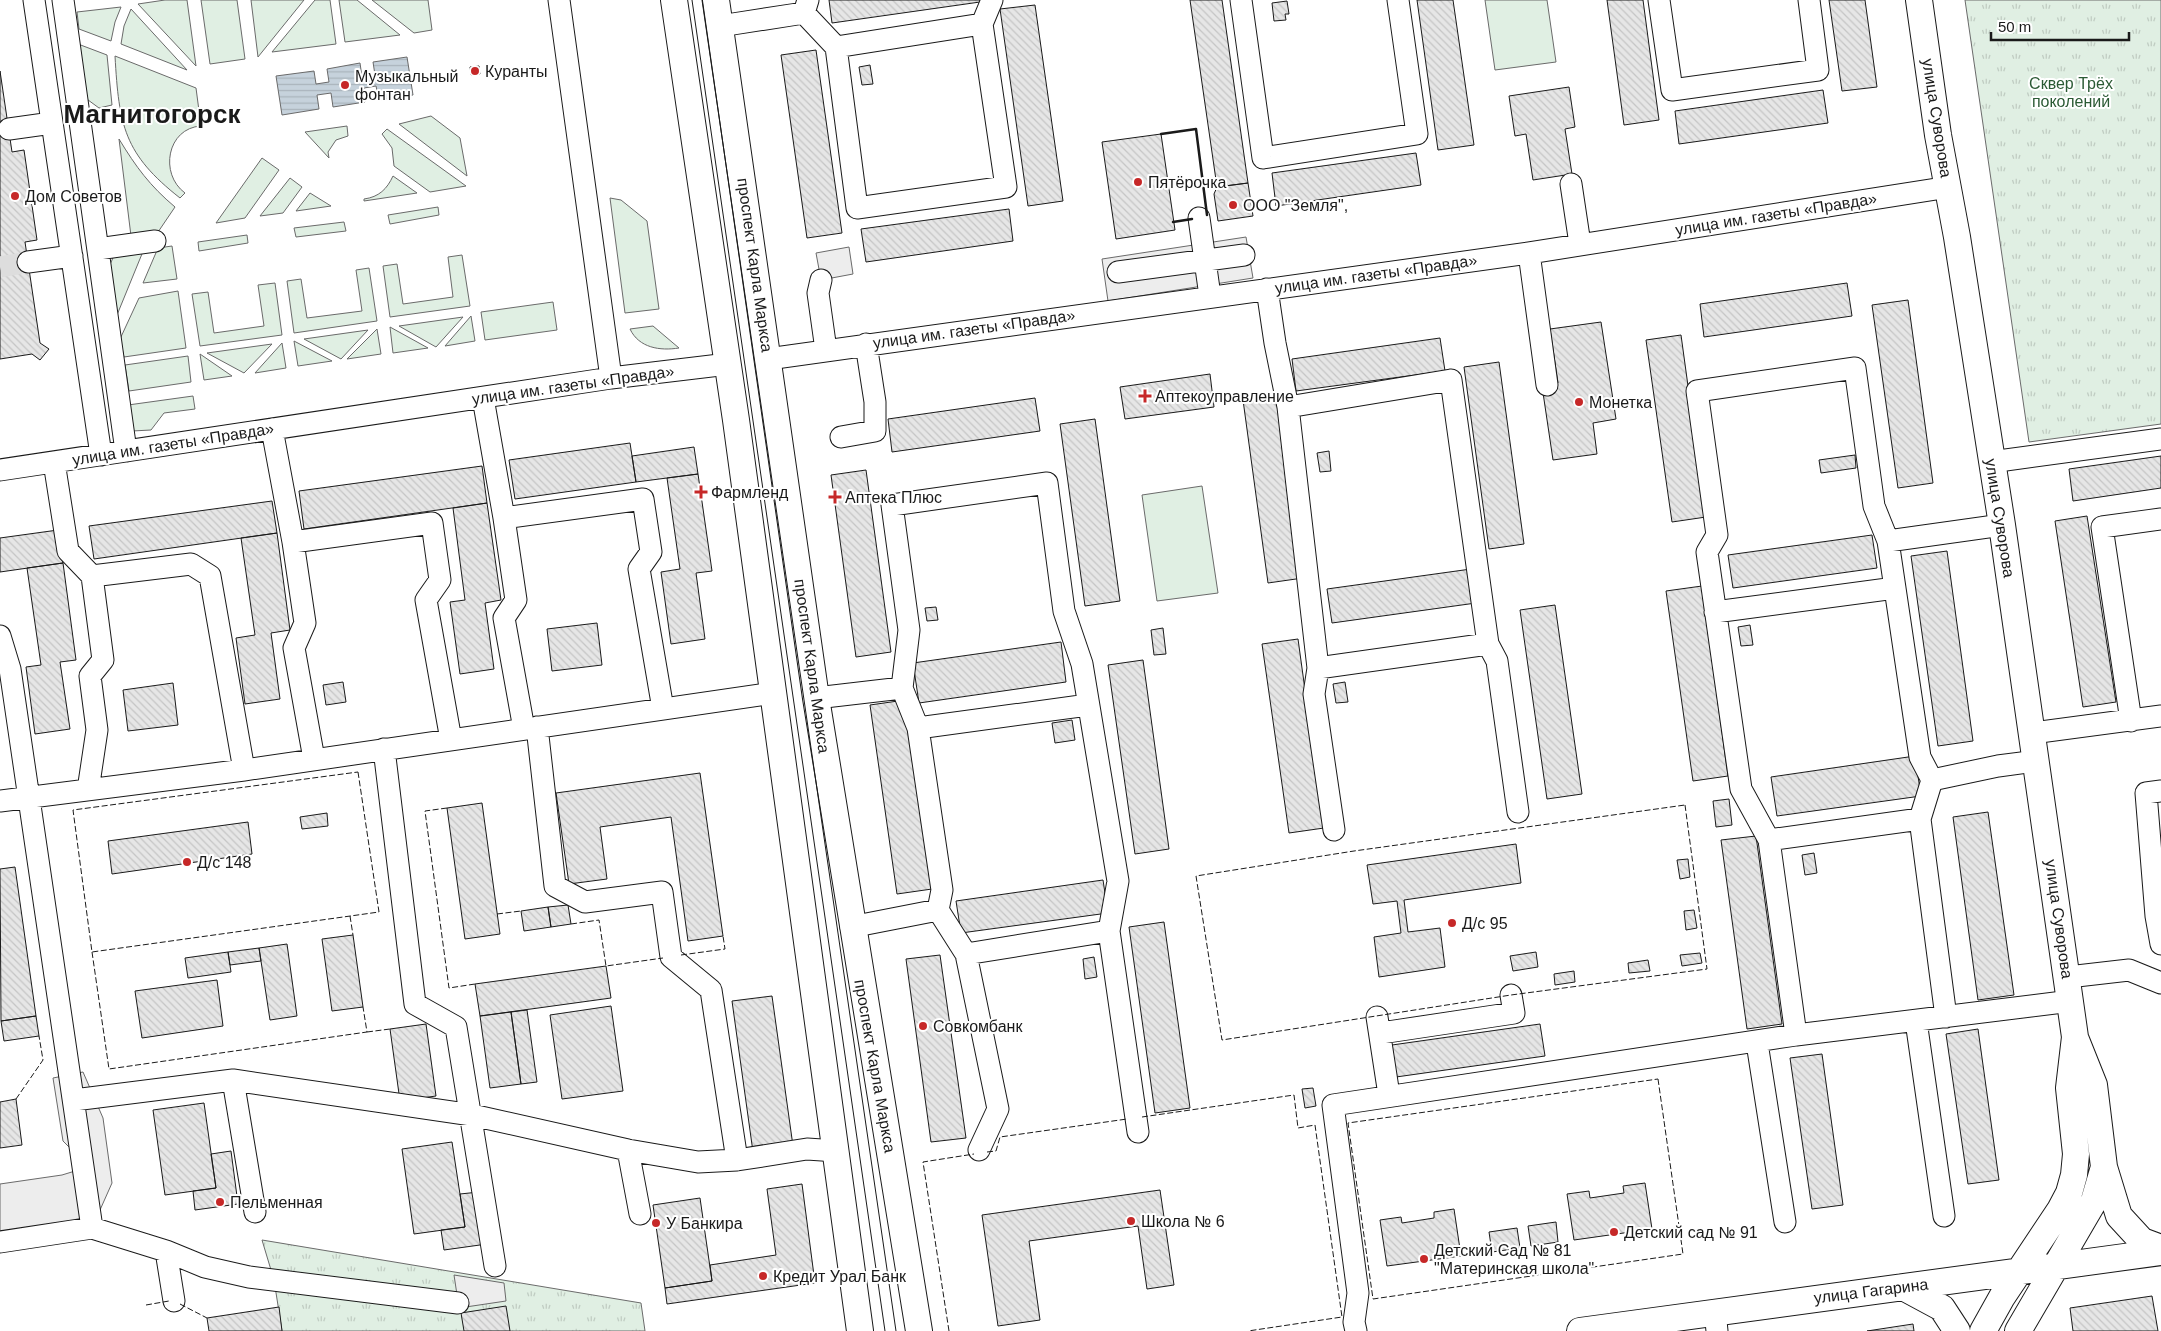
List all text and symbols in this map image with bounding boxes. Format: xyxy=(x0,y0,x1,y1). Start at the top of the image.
scale bar xyxy=(1991,10,2128,42)
text: 50 m xyxy=(1998,18,2031,35)
street label: улица Суворова xyxy=(1919,57,1955,179)
place label: Куранты xyxy=(485,63,548,80)
marker: Куранты xyxy=(469,65,481,77)
place label: Музыкальный фонтан xyxy=(355,68,459,103)
park label: Сквер Трёх поколений xyxy=(2029,75,2113,110)
marker: Музыкальный фонтан xyxy=(339,79,351,91)
district label: Магнитогорск xyxy=(64,99,241,129)
place label: Пятёрочка xyxy=(1148,174,1227,191)
marker: Пятёрочка xyxy=(1132,176,1144,188)
street label: проспект Карла Маркса xyxy=(734,177,776,353)
place label: Дом Советов xyxy=(25,188,122,205)
marker: Дом Советов xyxy=(9,190,21,202)
street label: улица им. газеты «Правда» xyxy=(1674,190,1878,238)
place label: ООО "Земля", xyxy=(1243,197,1348,214)
marker: ООО "Земля", xyxy=(1227,199,1239,211)
street label: улица им. газеты «Правда» xyxy=(1274,251,1478,297)
street label: улица им. газеты «Правда» xyxy=(872,306,1076,352)
street label: улица им. газеты «Правда» xyxy=(471,362,675,408)
place label: Аптекоуправление xyxy=(1155,388,1294,405)
marker: Аптекоуправление xyxy=(1139,390,1151,402)
place label: Монетка xyxy=(1589,394,1652,411)
marker: Монетка xyxy=(1573,396,1585,408)
street label: улица им. газеты «Правда» xyxy=(71,420,275,468)
street label: улица Суворова xyxy=(1982,457,2018,579)
place label: Фармленд xyxy=(711,484,789,501)
marker: Фармленд xyxy=(695,486,707,498)
place label: Аптека Плюс xyxy=(845,489,942,506)
marker: Аптека Плюс xyxy=(829,491,841,503)
street label: проспект Карла Маркса xyxy=(791,578,833,754)
place label: Д/с 148 xyxy=(197,854,252,871)
marker: Д/с 148 xyxy=(181,856,193,868)
street label: улица Суворова xyxy=(2042,858,2076,980)
place label: Д/с 95 xyxy=(1462,915,1508,932)
marker: Д/с 95 xyxy=(1446,917,1458,929)
street label: проспект Карла Маркса xyxy=(851,978,899,1154)
place label: Совкомбанк xyxy=(933,1018,1023,1035)
marker: Совкомбанк xyxy=(917,1020,929,1032)
place label: Пельменная xyxy=(230,1194,323,1211)
marker: Пельменная xyxy=(214,1196,226,1208)
place label: Школа № 6 xyxy=(1141,1213,1225,1230)
place label: У Банкира xyxy=(666,1215,743,1232)
marker: Школа № 6 xyxy=(1125,1215,1137,1227)
marker: У Банкира xyxy=(650,1217,662,1229)
place label: Детский сад № 91 xyxy=(1624,1224,1758,1241)
marker: Детский сад № 91 xyxy=(1608,1226,1620,1238)
place label: Детский Сад № 81 "Материнская школа" xyxy=(1434,1242,1594,1277)
marker: Детский Сад № 81 "Материнская школа" xyxy=(1418,1253,1430,1265)
place label: Кредит Урал Банк xyxy=(773,1268,907,1285)
marker: Кредит Урал Банк xyxy=(757,1270,769,1282)
street label: улица Гагарина xyxy=(1813,1276,1929,1306)

